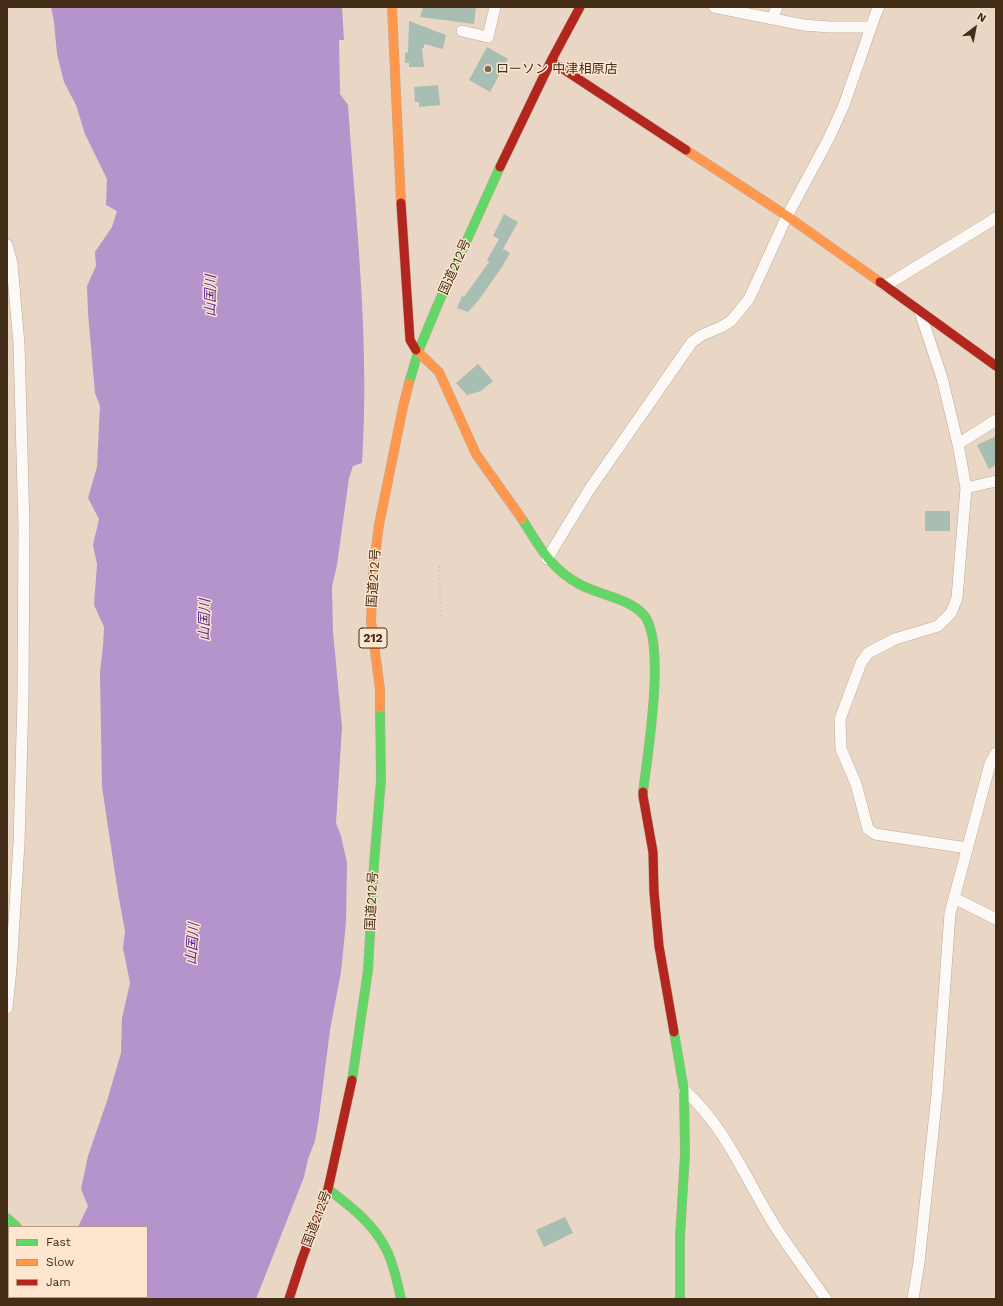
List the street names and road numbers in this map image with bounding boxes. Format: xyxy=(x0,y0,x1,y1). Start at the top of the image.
street label: 国道212号 xyxy=(436,237,474,297)
street label: 国道212号 xyxy=(364,548,384,608)
road number: 212 xyxy=(359,628,387,648)
street label: 国道212号 xyxy=(363,871,381,931)
street label: 国道212号 xyxy=(299,1189,335,1249)

